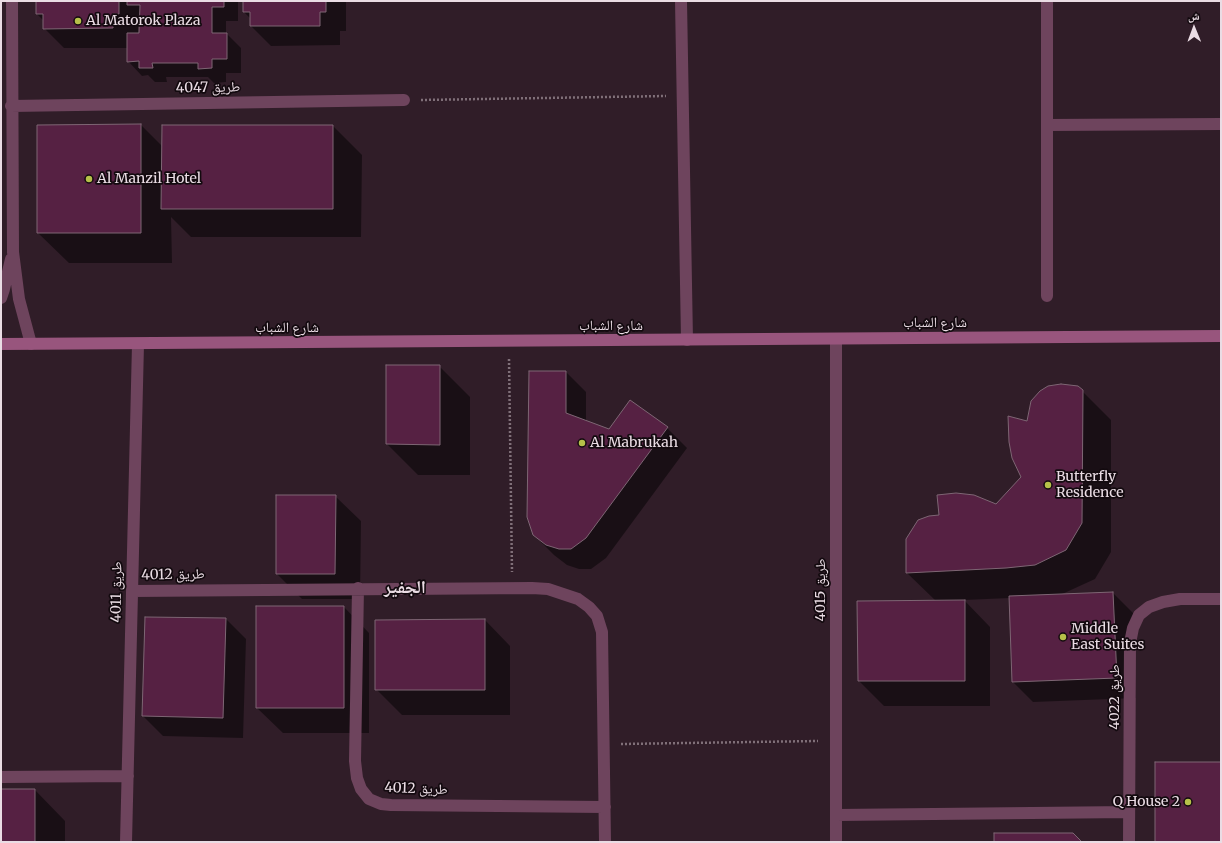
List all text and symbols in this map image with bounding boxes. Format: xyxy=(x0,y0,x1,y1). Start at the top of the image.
north arrow xyxy=(1174,8,1214,48)
text: ش xyxy=(1188,9,1200,23)
place label: Al Matorok Plaza xyxy=(86,13,201,29)
marker: Al Matorok Plaza xyxy=(73,16,83,26)
street label: طريق 4047 xyxy=(176,79,240,97)
place label: Al Manzil Hotel xyxy=(97,171,201,187)
marker: Al Manzil Hotel xyxy=(84,174,94,184)
street label: شارع الشباب xyxy=(903,315,967,331)
street label: شارع الشباب xyxy=(579,318,643,334)
street label: شارع الشباب xyxy=(255,320,319,336)
place label: Al Mabrukah xyxy=(590,435,678,451)
marker: Al Mabrukah xyxy=(577,438,587,448)
place label: Butterfly Residence xyxy=(1056,469,1124,502)
marker: Butterfly Residence xyxy=(1043,480,1053,490)
street label: طريق 4015 xyxy=(813,559,829,621)
street label: طريق 4011 xyxy=(108,561,126,623)
street label: طريق 4012 xyxy=(141,566,205,584)
district label: الجفير xyxy=(384,577,426,599)
place label: Middle East Suites xyxy=(1071,621,1144,654)
marker: Middle East Suites xyxy=(1058,632,1068,642)
street label: طريق 4022 xyxy=(1107,664,1123,730)
street label: طريق 4012 xyxy=(384,779,448,799)
place label: Q House 2 xyxy=(1113,794,1180,810)
marker: Q House 2 xyxy=(1183,797,1193,807)

